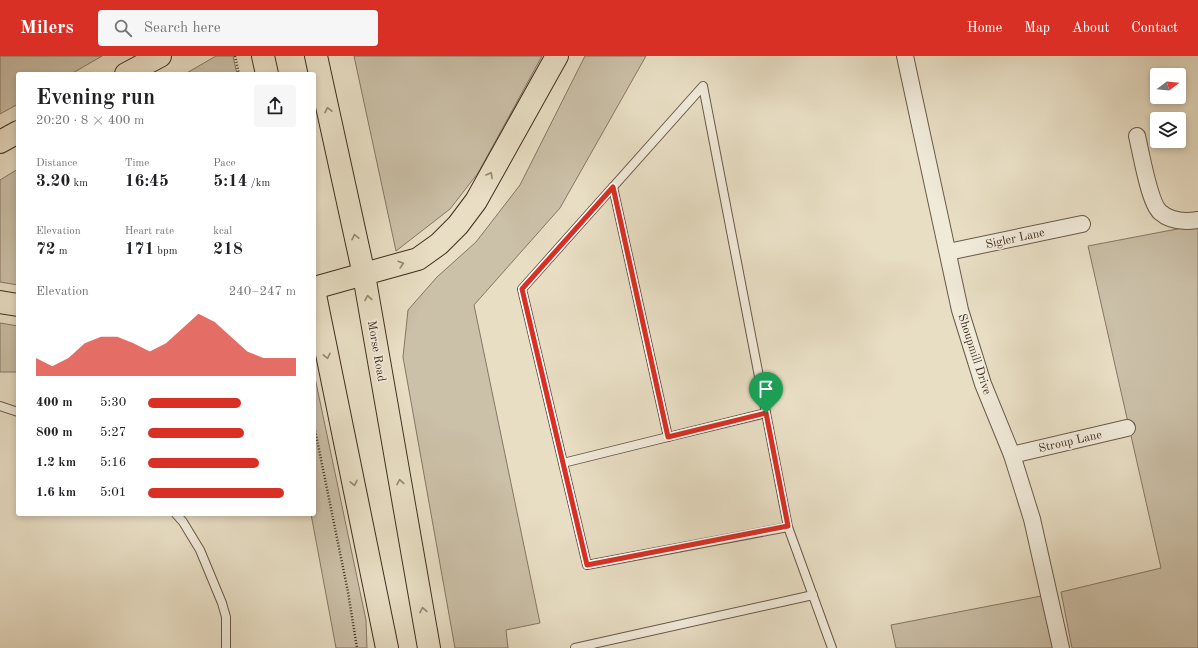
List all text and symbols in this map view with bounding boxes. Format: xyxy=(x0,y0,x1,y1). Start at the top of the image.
search box xyxy=(98,10,378,46)
icon: search xyxy=(112,17,134,39)
text: Milers xyxy=(20,19,74,38)
text: Search here xyxy=(144,21,221,36)
text: Home xyxy=(967,21,1002,35)
text: Map xyxy=(1024,21,1050,35)
text: About xyxy=(1072,21,1109,35)
text: Contact xyxy=(1131,21,1178,35)
north arrow xyxy=(1150,68,1186,104)
map controls xyxy=(1150,68,1186,148)
button: share xyxy=(254,85,296,127)
text: Evening run xyxy=(36,87,155,109)
one-way arrow xyxy=(324,107,332,114)
button: layers xyxy=(1150,112,1186,148)
text: 20:20 · 8 × 400 m xyxy=(36,114,144,127)
text: Distance xyxy=(36,158,77,169)
text: Time xyxy=(125,158,149,169)
text: Pace xyxy=(213,158,236,169)
one-way arrow xyxy=(486,172,493,180)
text: 3.20 xyxy=(36,173,70,190)
text: 16:45 xyxy=(125,173,169,190)
text: 5:14 xyxy=(213,173,248,190)
text: km xyxy=(70,178,88,189)
text: /km xyxy=(248,178,270,189)
text: Elevation xyxy=(36,226,81,237)
text: Heart rate xyxy=(125,226,174,237)
text: kcal xyxy=(213,226,232,237)
street label: Sigler Lane xyxy=(985,227,1046,251)
one-way arrow xyxy=(352,234,360,241)
text: 72 xyxy=(36,241,56,258)
text: 171 xyxy=(125,241,154,258)
text: 218 xyxy=(213,241,243,258)
text: m xyxy=(56,246,68,257)
text: bpm xyxy=(154,246,177,257)
one-way arrow xyxy=(397,260,404,269)
text: Elevation xyxy=(36,285,89,298)
text: 240–247 m xyxy=(229,285,296,298)
one-way arrow xyxy=(364,295,373,301)
street label: Shoupmill Drive xyxy=(955,313,993,397)
street label: Morse Road xyxy=(365,320,387,383)
one-way arrow xyxy=(323,353,331,359)
pin xyxy=(749,372,783,413)
icon: arrive xyxy=(755,378,777,400)
text: 400 m xyxy=(36,396,73,409)
text: 5:30 xyxy=(100,396,126,409)
text: 800 m xyxy=(36,426,73,439)
text: 5:27 xyxy=(100,426,126,439)
street label: Stroup Lane xyxy=(1037,429,1103,455)
text: 1.2 km xyxy=(36,456,76,469)
text: 5:16 xyxy=(100,456,126,469)
one-way arrow xyxy=(396,478,405,485)
one-way arrow xyxy=(349,480,357,487)
text: 1.6 km xyxy=(36,486,76,499)
text: 5:01 xyxy=(100,486,126,499)
one-way arrow xyxy=(419,606,427,613)

